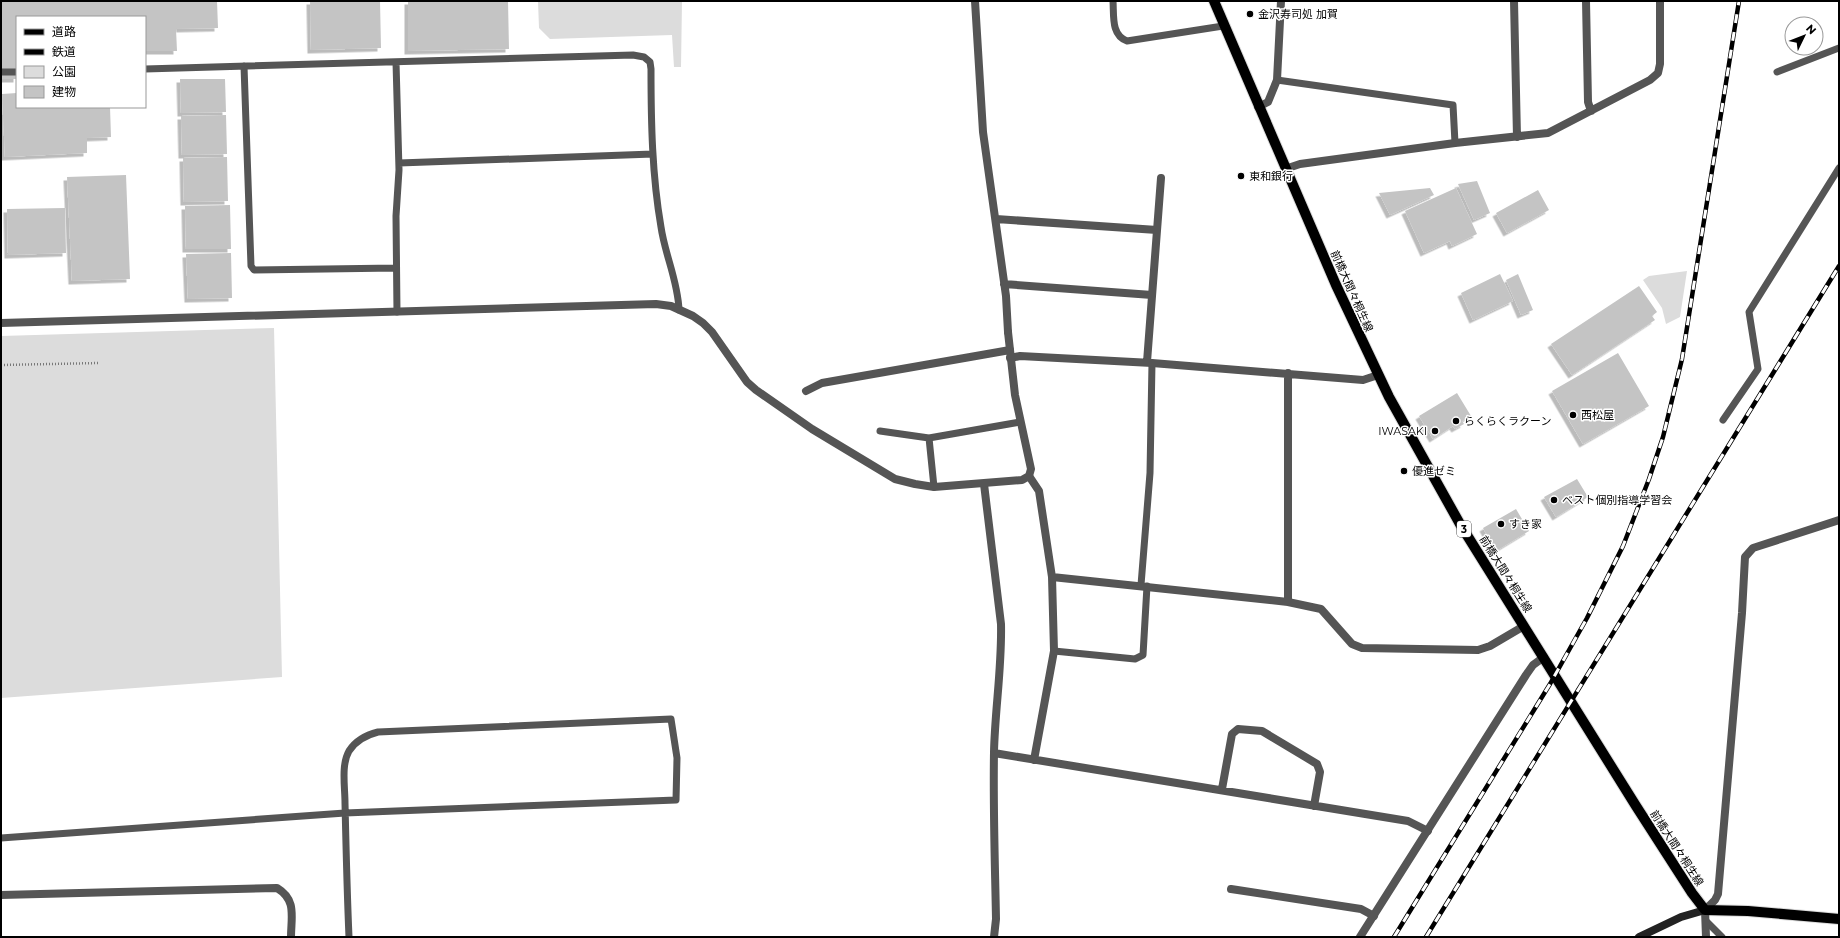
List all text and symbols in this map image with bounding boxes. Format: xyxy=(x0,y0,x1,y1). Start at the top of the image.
place label: 金沢寿司処 加賀 xyxy=(1258,7,1338,21)
marker: 金沢寿司処 加賀 xyxy=(1245,9,1255,19)
legend xyxy=(16,16,146,108)
north arrow xyxy=(1784,16,1824,56)
text: N xyxy=(1803,21,1819,37)
text: 道路 xyxy=(52,24,76,39)
text: 鉄道 xyxy=(52,44,76,59)
text: 公園 xyxy=(52,64,76,79)
text: 建物 xyxy=(52,84,76,99)
place label: 東和銀行 xyxy=(1249,169,1293,183)
marker: 東和銀行 xyxy=(1236,171,1246,181)
street label: 前橋大間々桐生線 xyxy=(1328,248,1376,334)
place label: 西松屋 xyxy=(1581,408,1614,422)
marker: 西松屋 xyxy=(1568,410,1578,420)
place label: らくらくラクーン xyxy=(1464,414,1551,428)
marker: らくらくラクーン xyxy=(1451,416,1461,426)
place label: IWASAKI xyxy=(1378,424,1427,438)
marker: IWASAKI xyxy=(1430,426,1440,436)
place label: 優進ゼミ xyxy=(1412,464,1456,478)
marker: 優進ゼミ xyxy=(1399,466,1409,476)
place label: ベスト個別指導学習会 xyxy=(1562,493,1672,507)
marker: ベスト個別指導学習会 xyxy=(1549,495,1559,505)
place label: すき家 xyxy=(1509,517,1542,531)
marker: すき家 xyxy=(1496,519,1506,529)
road number: 3 xyxy=(1457,521,1471,537)
street label: 前橋大間々桐生線 xyxy=(1477,533,1535,615)
street label: 前橋大間々桐生線 xyxy=(1647,807,1707,889)

